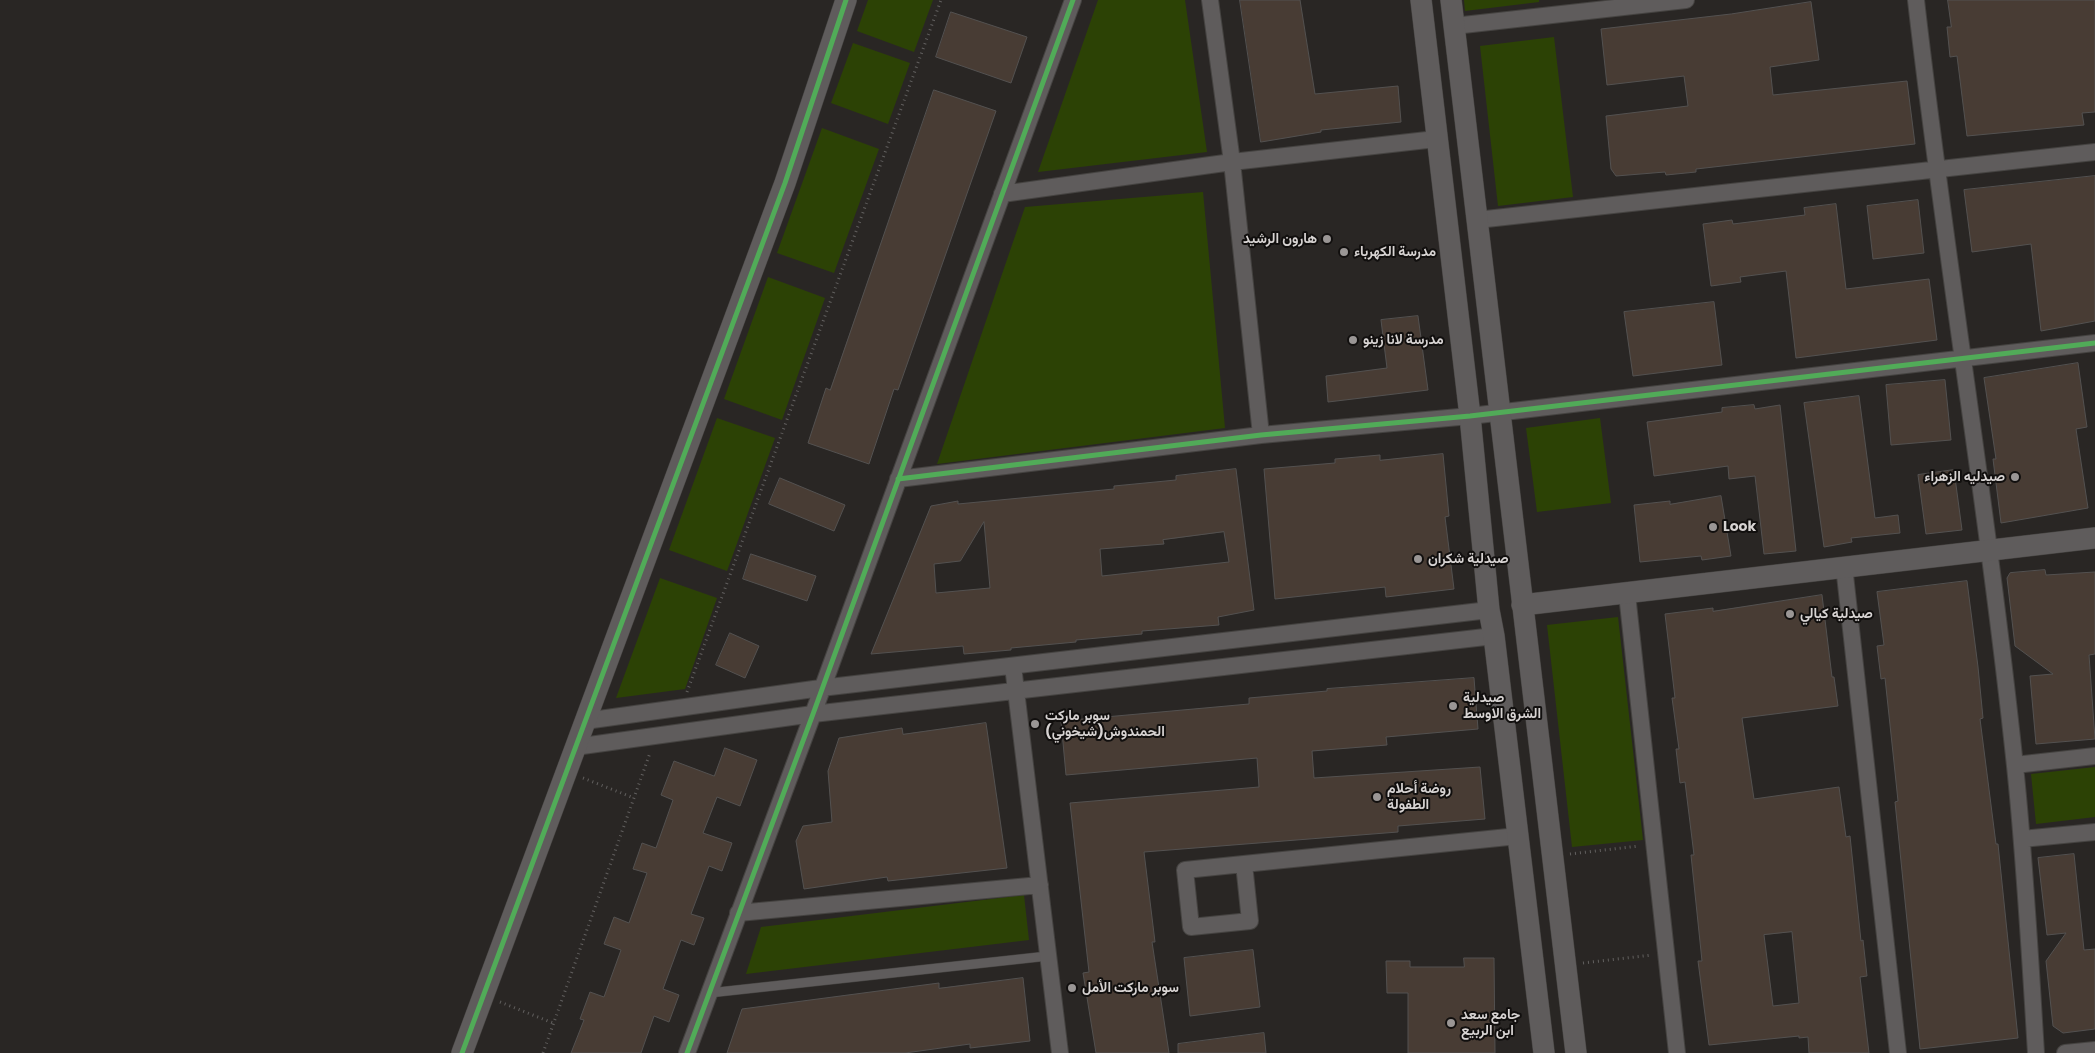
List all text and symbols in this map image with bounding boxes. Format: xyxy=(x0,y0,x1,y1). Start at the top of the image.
place label: هارون الرشيد xyxy=(1243,231,1317,247)
marker: هارون الرشيد xyxy=(1321,233,1333,245)
place label: مدرسة الكهرباء xyxy=(1354,244,1436,260)
marker: مدرسة الكهرباء xyxy=(1338,246,1350,258)
place label: مدرسة لانا زينو xyxy=(1363,332,1444,348)
marker: مدرسة لانا زينو xyxy=(1347,334,1359,346)
place label: صيدليه الزهراء xyxy=(1924,469,2005,485)
marker: صيدليه الزهراء xyxy=(2009,471,2021,483)
place label: Look xyxy=(1723,519,1756,535)
marker: Look xyxy=(1707,521,1719,533)
place label: صيدلية شكران xyxy=(1428,551,1509,567)
marker: صيدلية شكران xyxy=(1412,553,1424,565)
place label: صيدلية كيالي xyxy=(1800,606,1873,622)
marker: صيدلية كيالي xyxy=(1784,608,1796,620)
place label: صيدلية الشرق الاوسط xyxy=(1463,690,1541,722)
marker: صيدلية الشرق الاوسط xyxy=(1447,700,1459,712)
place label: سوبر ماركت الحمندوش(شيخوني) xyxy=(1045,708,1165,740)
marker: سوبر ماركت الحمندوش(شيخوني) xyxy=(1029,718,1041,730)
place label: روضة أحلام الطفولة xyxy=(1387,781,1451,814)
marker: روضة أحلام الطفولة xyxy=(1371,791,1383,803)
place label: سوبر ماركت الأمل xyxy=(1082,980,1179,996)
marker: سوبر ماركت الأمل xyxy=(1066,982,1078,994)
place label: جامع سعد ابن الربيع xyxy=(1461,1007,1520,1040)
marker: جامع سعد ابن الربيع xyxy=(1445,1017,1457,1029)

